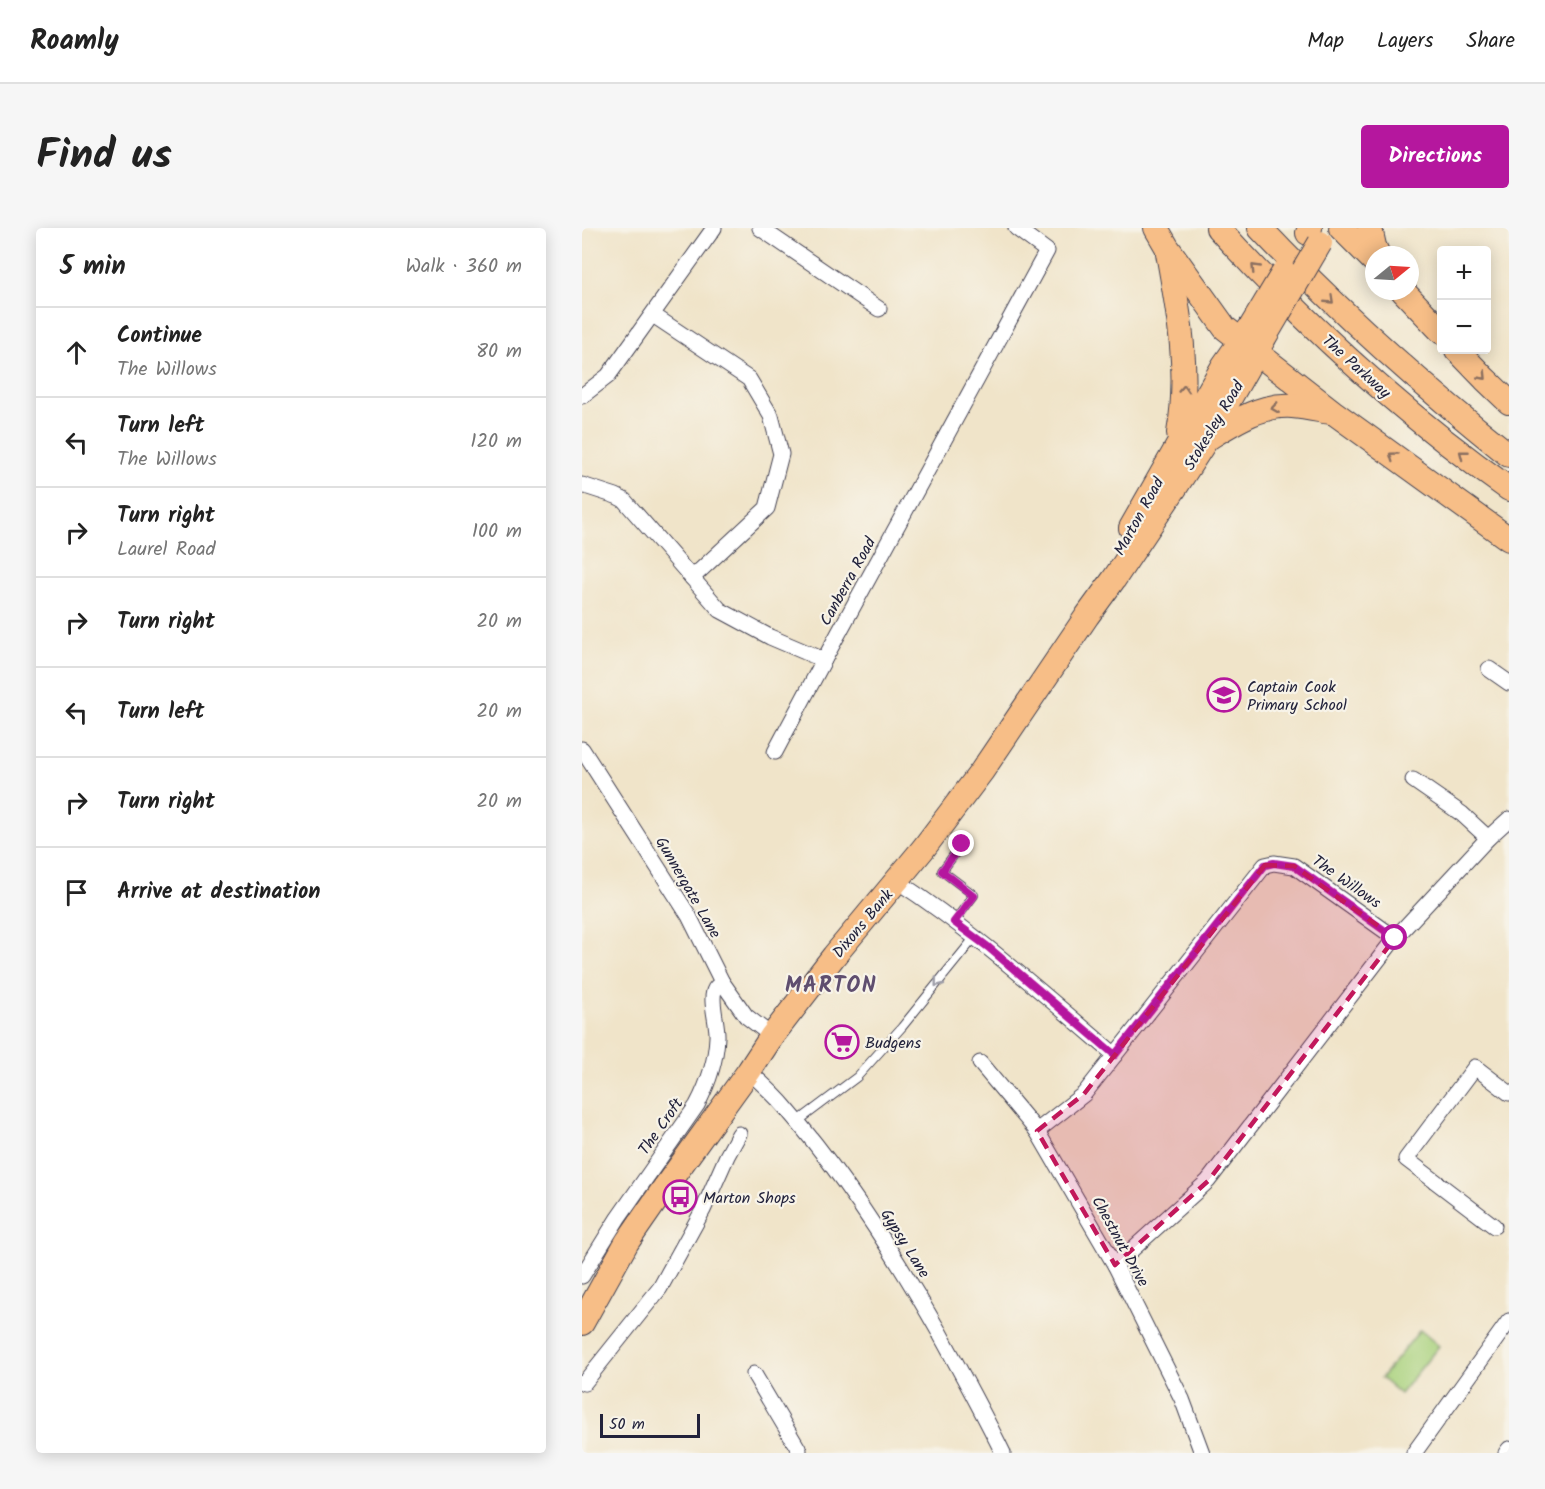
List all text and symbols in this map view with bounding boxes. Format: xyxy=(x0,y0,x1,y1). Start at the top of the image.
text: Roamly xyxy=(30,19,119,64)
text: Map xyxy=(1307,25,1344,58)
text: Layers xyxy=(1377,25,1433,58)
text: Share xyxy=(1466,25,1515,58)
text: Find us xyxy=(36,123,172,190)
button: Directions xyxy=(1361,125,1509,188)
text: 5 min xyxy=(60,246,126,288)
north arrow xyxy=(1365,246,1419,300)
map controls xyxy=(1437,246,1491,354)
button: + xyxy=(1437,246,1491,300)
text: Walk · 360 m xyxy=(405,251,522,283)
one-way arrow xyxy=(1251,264,1262,274)
one-way arrow xyxy=(1324,293,1334,304)
button: − xyxy=(1437,300,1491,354)
text: Continue xyxy=(117,319,202,354)
street label: The Parkway xyxy=(1316,329,1397,405)
icon: ahead xyxy=(60,336,93,369)
text: 80 m xyxy=(476,336,522,368)
text: The Willows xyxy=(117,354,217,386)
one-way arrow xyxy=(1475,369,1486,380)
street label: Stokesley Road xyxy=(1178,375,1251,475)
one-way arrow xyxy=(1177,384,1190,393)
one-way arrow xyxy=(1270,401,1279,413)
text: Turn left xyxy=(117,409,204,444)
icon: left xyxy=(60,426,93,459)
text: 120 m xyxy=(470,426,522,458)
text: The Willows xyxy=(117,444,217,476)
one-way arrow xyxy=(1458,450,1469,461)
one-way arrow xyxy=(1389,452,1400,463)
street label: Marton Road xyxy=(1108,472,1172,560)
text: Turn right xyxy=(117,499,215,534)
icon: right xyxy=(60,516,93,549)
text: 100 m xyxy=(472,516,522,548)
street label: Canberra Road xyxy=(814,532,883,631)
text: Laurel Road xyxy=(117,534,216,566)
text: Turn right xyxy=(117,605,215,640)
icon: right xyxy=(60,606,93,639)
text: 20 m xyxy=(476,606,522,638)
place label: Captain Cook Primary School xyxy=(1247,675,1347,718)
school or university icon: Captain Cook Primary School xyxy=(1206,677,1242,713)
text: Turn left xyxy=(117,695,204,730)
icon: left xyxy=(60,696,93,729)
text: 20 m xyxy=(476,696,522,728)
text: Turn right xyxy=(117,785,215,820)
icon: right xyxy=(60,786,93,819)
text: 20 m xyxy=(476,786,522,818)
route end xyxy=(948,830,974,856)
street label: Gunnergate Lane xyxy=(648,832,727,943)
street label: The Willows xyxy=(1306,849,1386,915)
text: Arrive at destination xyxy=(117,875,320,910)
icon: arrive xyxy=(60,876,93,909)
street label: Dixons Bank xyxy=(827,883,900,964)
route start xyxy=(1381,924,1407,950)
district label: MARTON xyxy=(785,969,877,1004)
one-way arrow xyxy=(935,976,946,987)
supermarket icon: Budgens xyxy=(824,1024,860,1060)
place label: Budgens xyxy=(865,1031,921,1056)
street label: The Croft xyxy=(632,1092,691,1161)
bus stop icon: Marton Shops xyxy=(662,1179,698,1215)
place label: Marton Shops xyxy=(703,1186,796,1211)
street label: Chestnut Drive xyxy=(1084,1192,1155,1292)
street label: Gypsy Lane xyxy=(874,1204,936,1283)
scale bar xyxy=(600,1411,700,1438)
text: 50 m xyxy=(609,1412,645,1437)

